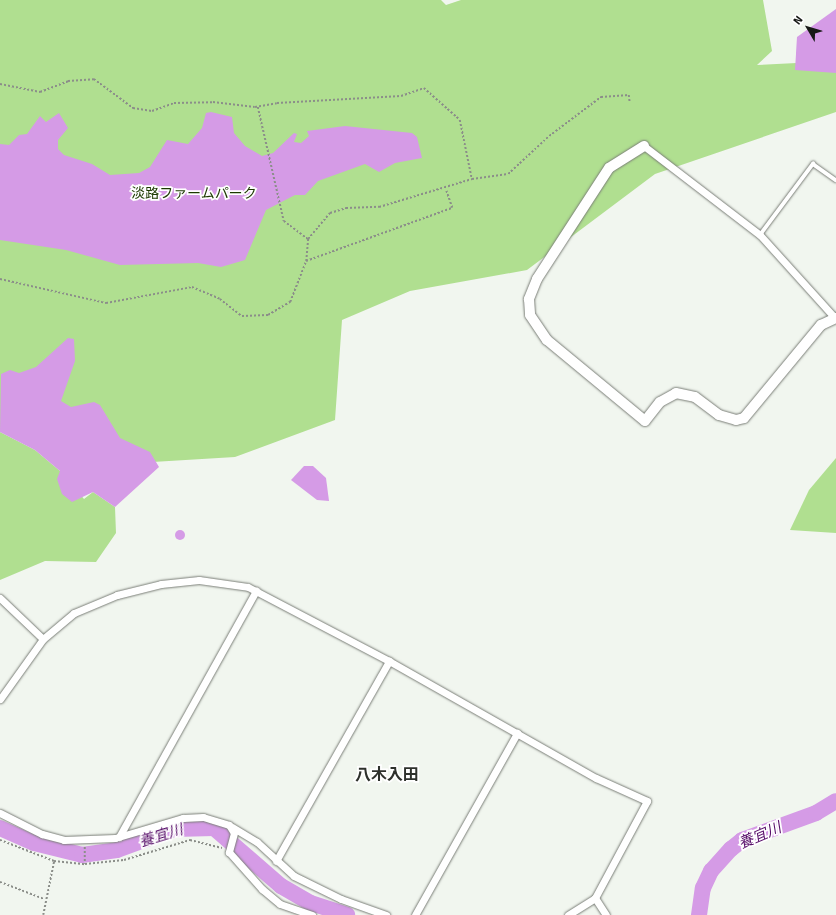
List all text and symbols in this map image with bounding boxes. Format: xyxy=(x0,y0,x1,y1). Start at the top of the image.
north arrow xyxy=(788,8,828,48)
text: N xyxy=(791,13,806,27)
park label: 淡路ファームパーク xyxy=(131,186,257,202)
district label: 八木入田 xyxy=(355,765,419,785)
water label: 養宜川 xyxy=(736,819,784,853)
water label: 養宜川 xyxy=(137,821,185,851)

